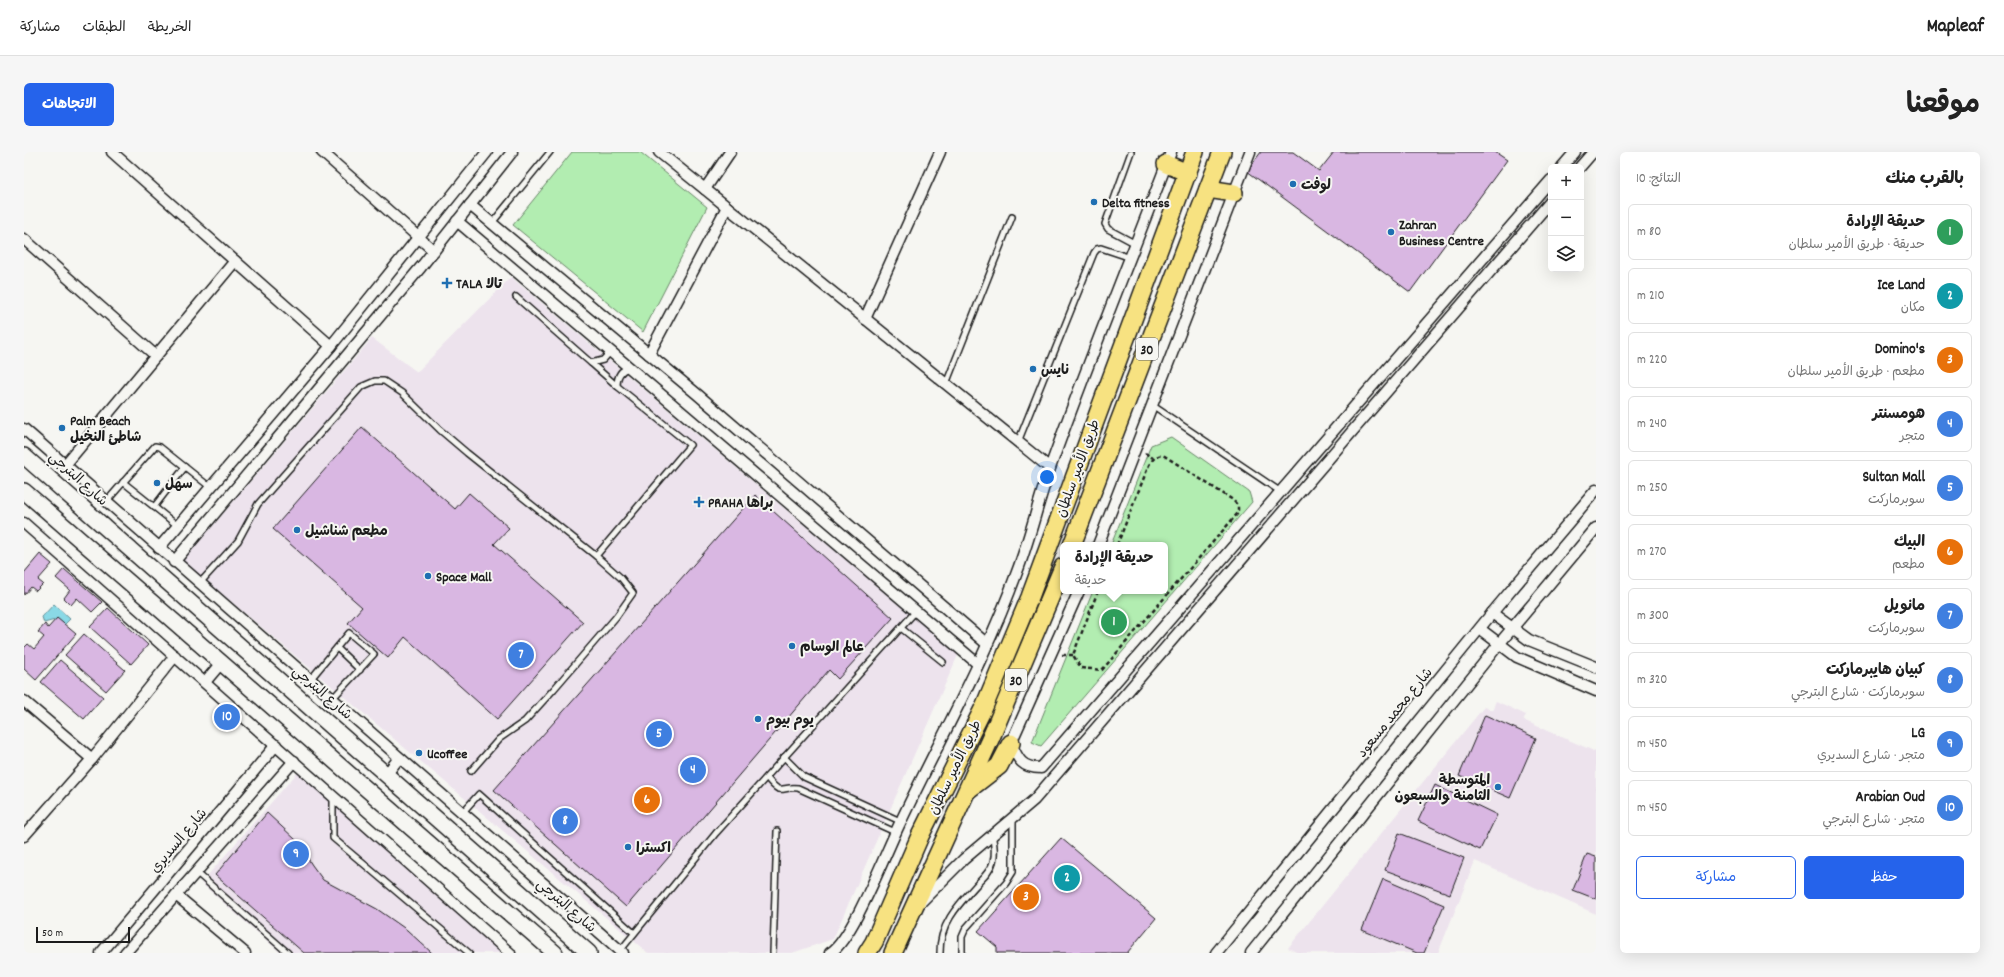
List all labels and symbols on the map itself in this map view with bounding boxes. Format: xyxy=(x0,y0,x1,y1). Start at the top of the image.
place label: لوفت xyxy=(1301,176,1331,196)
marker: لوفت xyxy=(1288,179,1298,189)
place label: Delta fitness xyxy=(1102,194,1170,214)
marker: Delta fitness xyxy=(1089,197,1099,207)
place label: Zahran Business Centre xyxy=(1399,216,1484,252)
marker: Zahran Business Centre xyxy=(1386,227,1396,237)
place label: TALA تالا xyxy=(456,275,503,295)
marker: TALA تالا xyxy=(441,277,453,289)
road number: 30 xyxy=(1136,338,1158,360)
place label: نايس xyxy=(1041,361,1069,381)
marker: نايس xyxy=(1028,364,1038,374)
place label: Palm Beach شاطئ النخيل xyxy=(70,412,141,448)
street label: طريق الأمير سلطان xyxy=(1051,416,1106,521)
marker: Palm Beach شاطئ النخيل xyxy=(57,423,67,433)
street label: شارع البترجي xyxy=(43,448,112,512)
your location xyxy=(1037,467,1057,487)
place label: سهل xyxy=(165,475,193,495)
marker: سهل xyxy=(152,478,162,488)
place label: PRAHA براها xyxy=(708,494,773,514)
marker: PRAHA براها xyxy=(693,496,705,508)
place label: مطعم شناشيل xyxy=(305,522,388,542)
marker: مطعم شناشيل xyxy=(292,525,302,535)
place label: Space Mall xyxy=(436,568,492,588)
marker: Space Mall xyxy=(423,571,433,581)
pin: 1 xyxy=(1101,607,1127,637)
place label: عالم الوسام xyxy=(800,638,864,658)
pin: 7 xyxy=(508,640,534,670)
marker: عالم الوسام xyxy=(787,641,797,651)
street label: شارع البترجي xyxy=(287,662,356,726)
street label: شارع محمد مسعود xyxy=(1353,664,1438,763)
road number: 30 xyxy=(1005,669,1027,691)
pin: 10 xyxy=(214,702,240,732)
place label: يوم بيوم xyxy=(766,711,814,731)
marker: يوم بيوم xyxy=(753,714,763,724)
street label: طريق الأمير سلطان xyxy=(923,717,987,819)
pin: 5 xyxy=(646,719,672,749)
place label: Ucoffee xyxy=(427,745,467,765)
marker: Ucoffee xyxy=(414,748,424,758)
pin: 4 xyxy=(680,755,706,785)
place label: المتوسطة الثامنة والسبعون xyxy=(1395,771,1490,807)
marker: المتوسطة الثامنة والسبعون xyxy=(1493,782,1503,792)
pin: 6 xyxy=(634,785,660,815)
street label: شارع السديري xyxy=(146,804,213,878)
pin: 8 xyxy=(552,806,578,836)
pin: 9 xyxy=(283,839,309,869)
place label: اكسترا xyxy=(636,839,671,859)
marker: اكسترا xyxy=(623,842,633,852)
pin: 2 xyxy=(1054,863,1080,893)
street label: شارع البترجي xyxy=(531,875,600,939)
pin: 3 xyxy=(1013,882,1039,912)
scale bar xyxy=(36,925,130,944)

